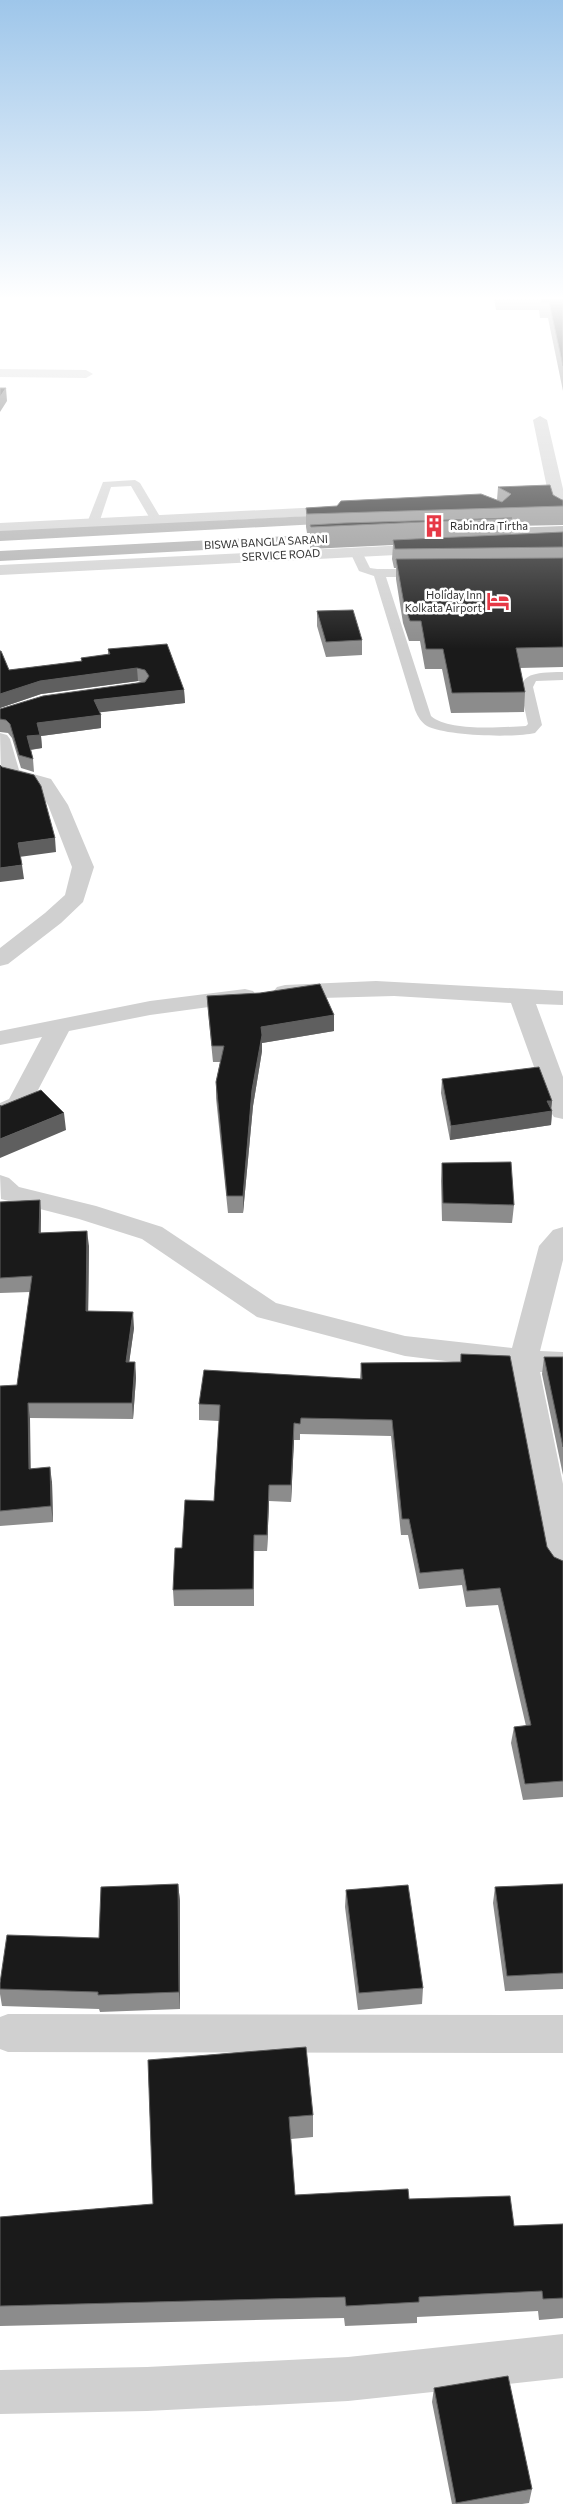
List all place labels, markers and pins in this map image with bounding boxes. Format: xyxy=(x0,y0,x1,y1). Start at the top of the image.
building icon: Rabindra Tirtha xyxy=(421,513,447,539)
place label: Rabindra Tirtha xyxy=(450,519,528,532)
place label: Holiday Inn Kolkata Airport xyxy=(405,588,482,614)
hotel icon: Holiday Inn Kolkata Airport xyxy=(485,588,511,614)

